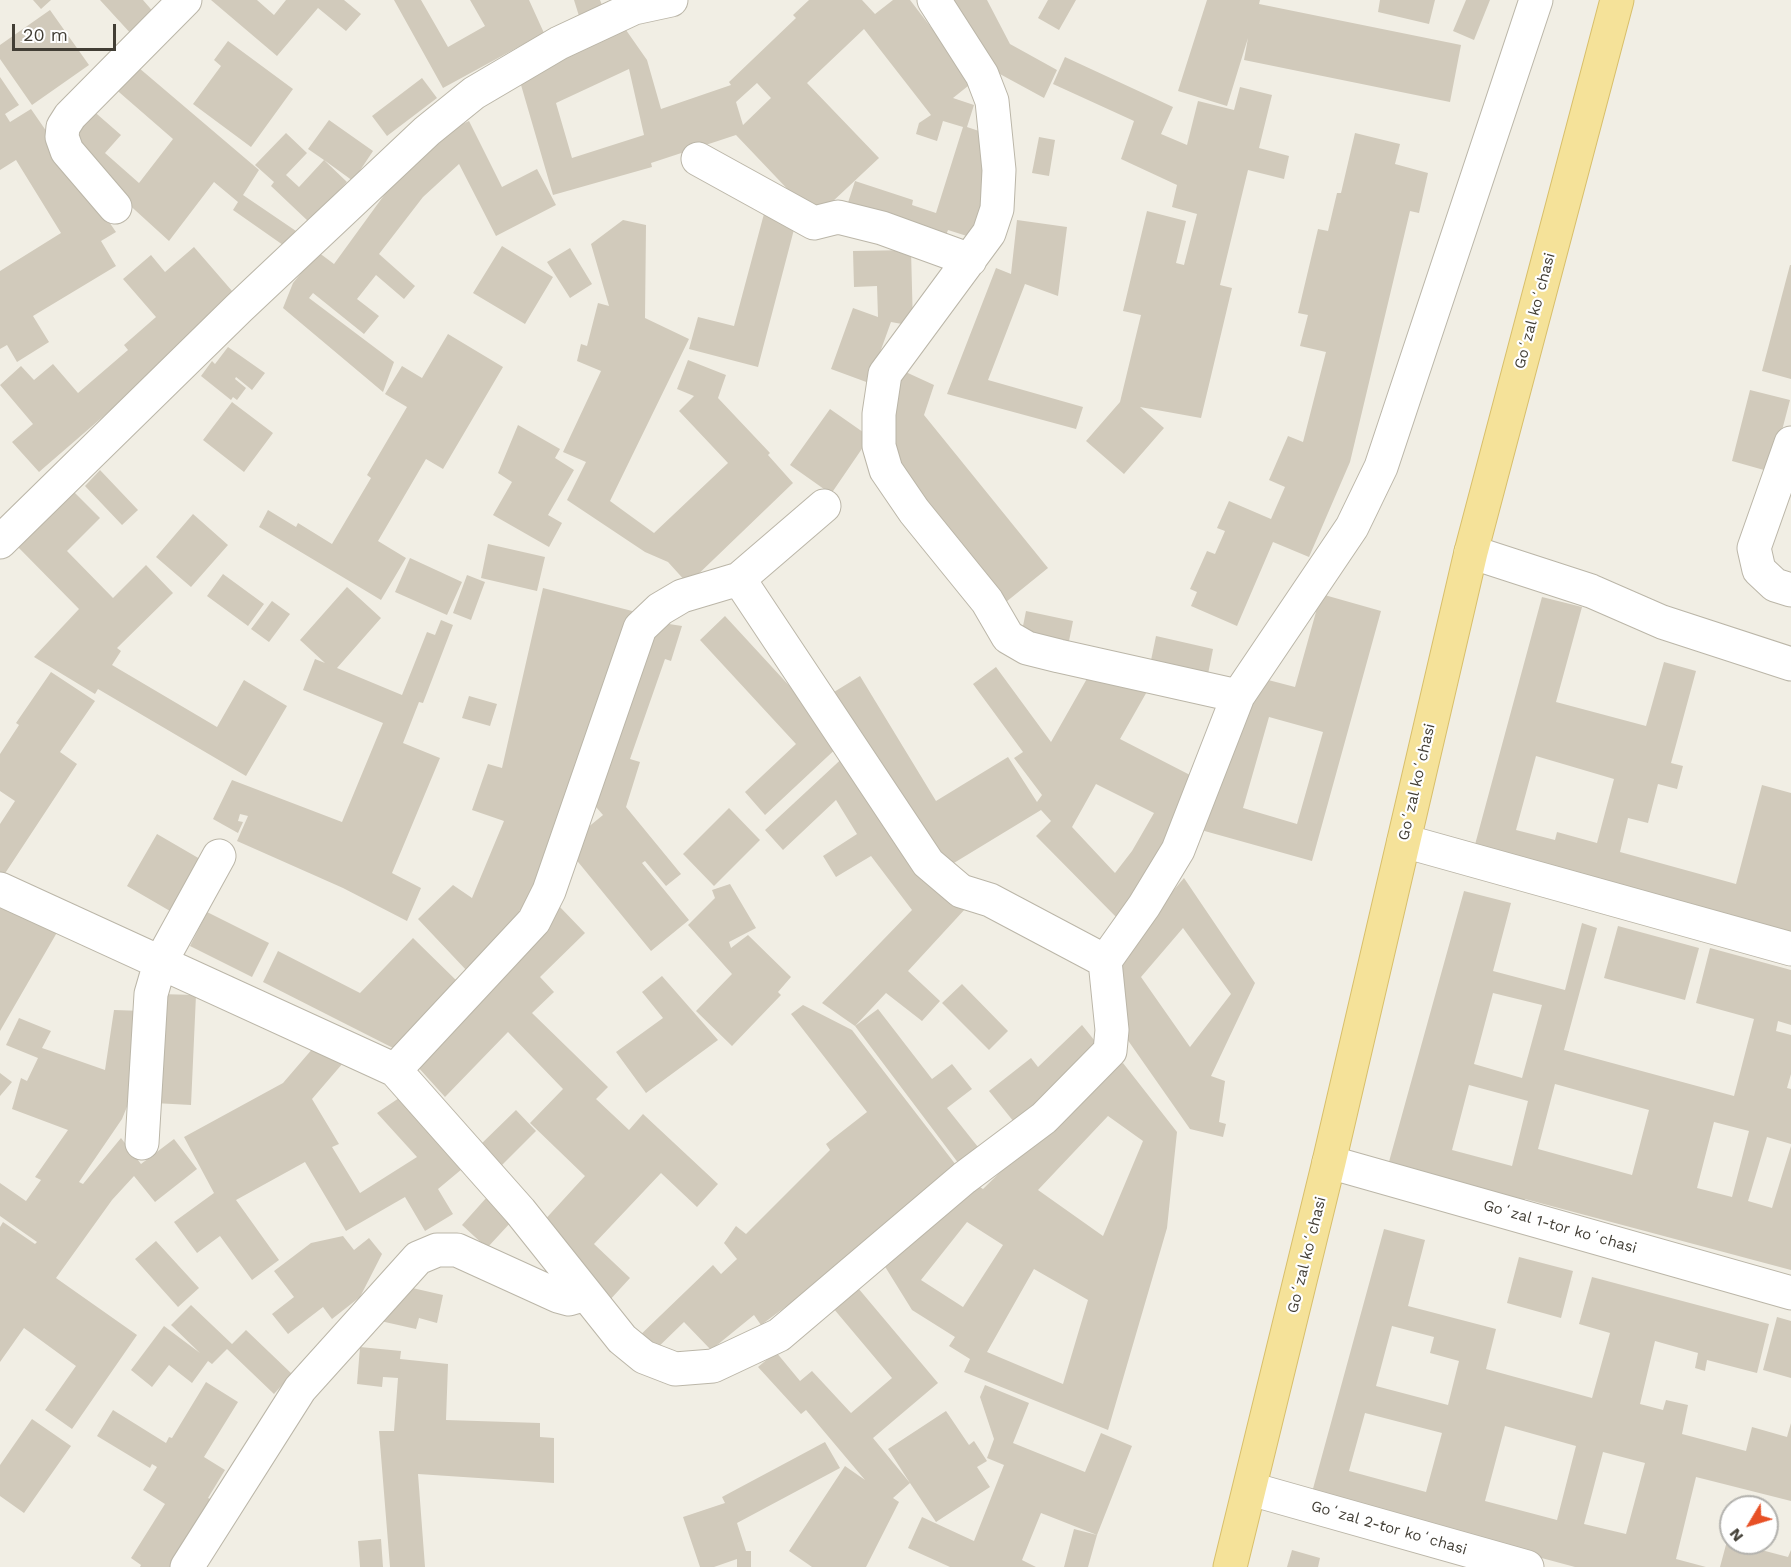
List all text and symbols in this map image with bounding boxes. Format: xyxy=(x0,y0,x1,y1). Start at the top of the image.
scale bar xyxy=(15,12,118,50)
text: 20 m xyxy=(23,24,68,45)
street label: Goʻzal koʻchasi xyxy=(1511,251,1559,371)
street label: Goʻzal koʻchasi xyxy=(1395,722,1439,842)
street label: Goʻzal koʻchasi xyxy=(1284,1195,1330,1315)
street label: Goʻzal 1-tor koʻchasi xyxy=(1481,1196,1639,1258)
north arrow xyxy=(1719,1495,1779,1555)
street label: Goʻzal 2-tor koʻchasi xyxy=(1309,1497,1469,1559)
text: N xyxy=(1725,1525,1747,1546)

